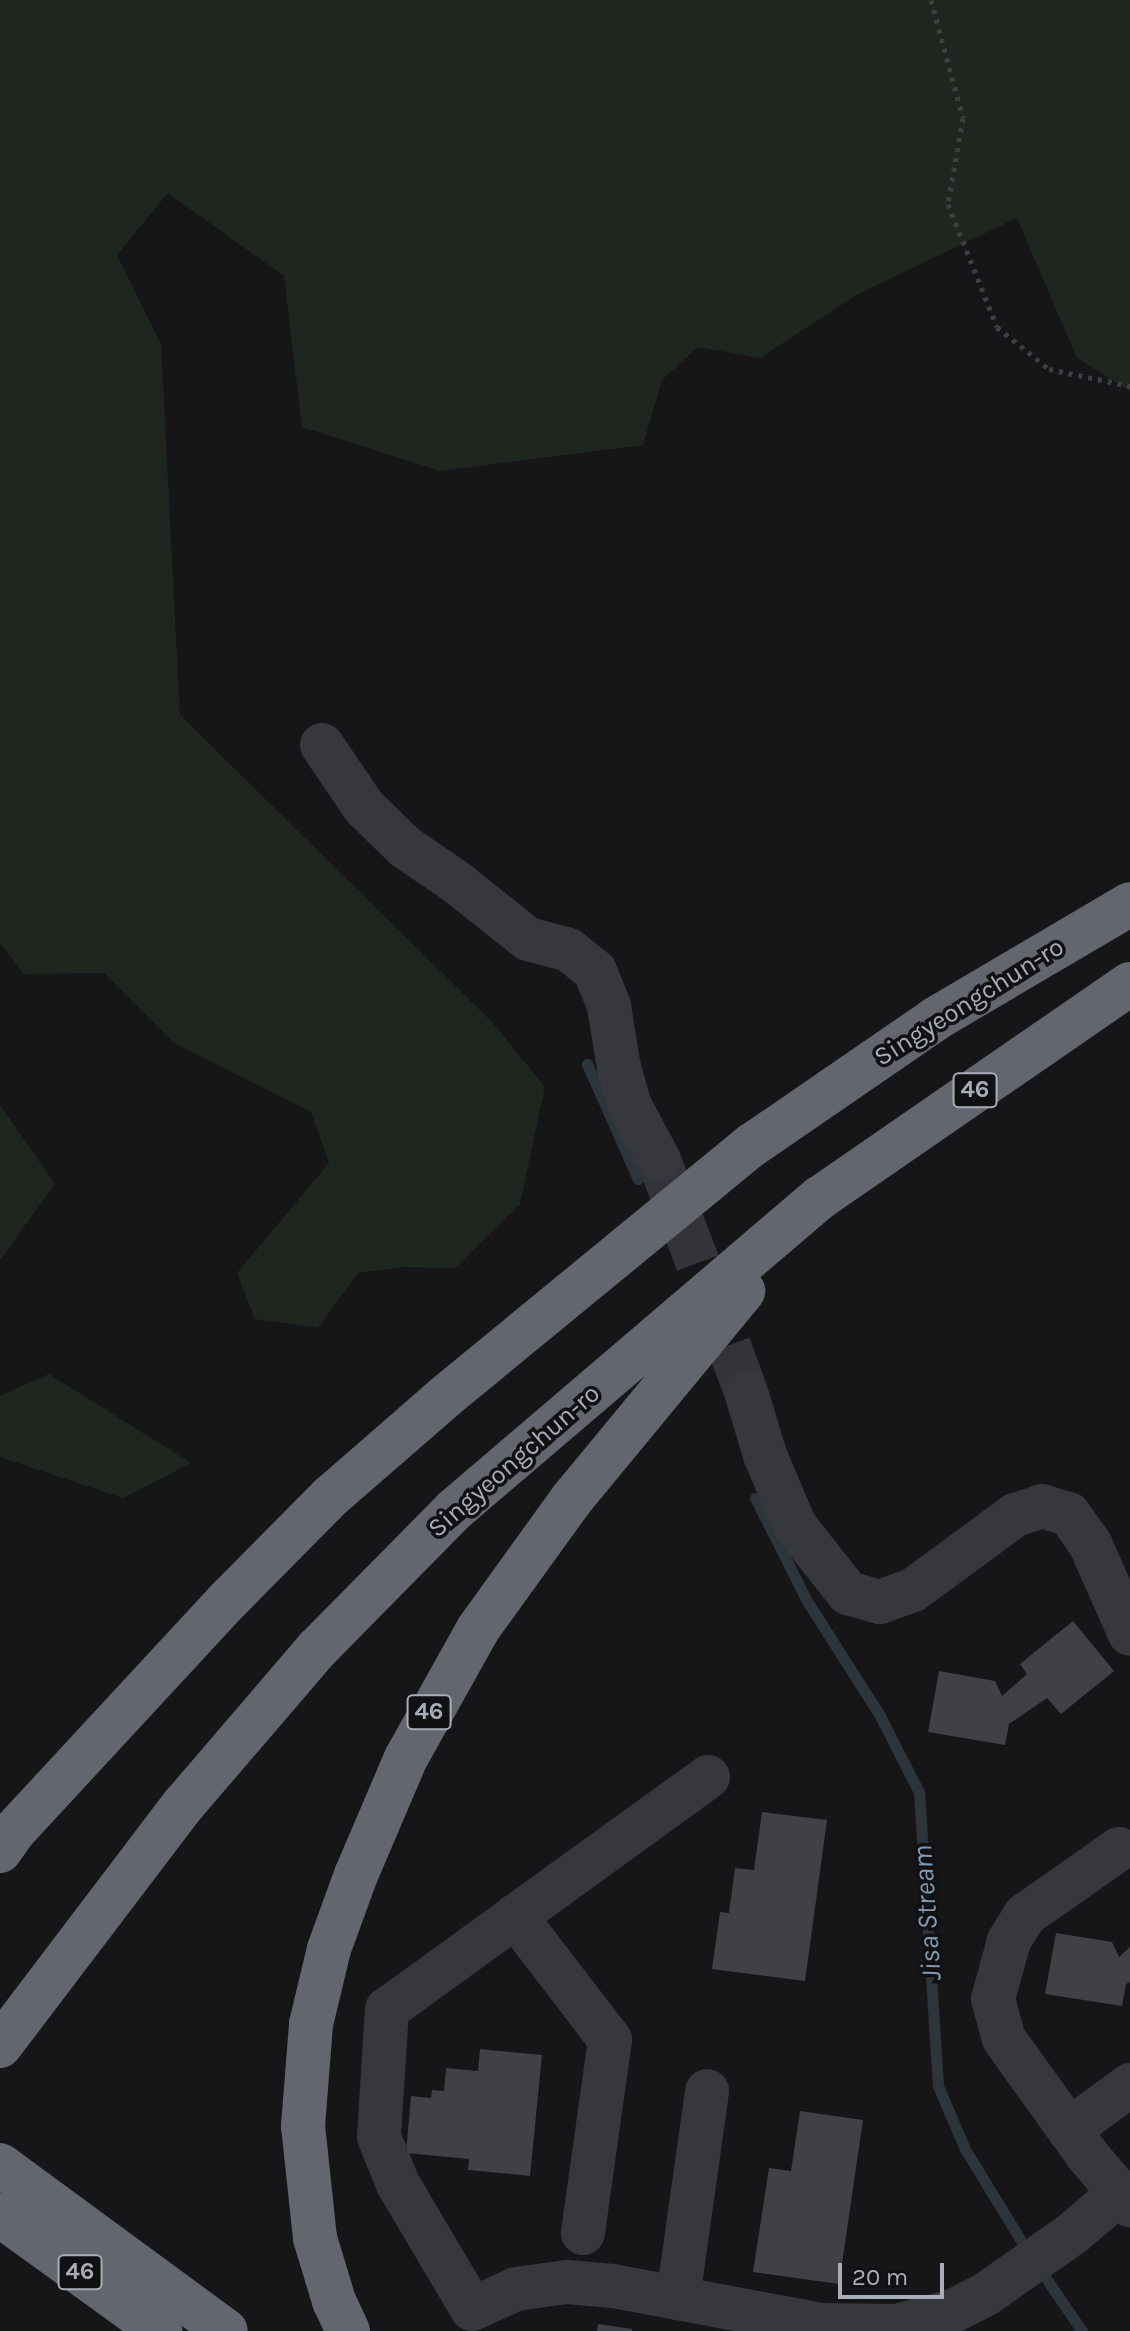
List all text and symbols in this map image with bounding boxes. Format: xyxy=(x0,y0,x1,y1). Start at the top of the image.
street label: Singyeongchun-ro xyxy=(869,931,1069,1073)
road number: 46 xyxy=(951,1070,999,1110)
street label: Singyeongchun-ro xyxy=(422,1378,606,1544)
road number: 46 xyxy=(405,1692,453,1732)
water label: Jisa Stream xyxy=(905,1844,949,1982)
scale bar xyxy=(842,2247,948,2297)
road number: 46 xyxy=(56,2252,104,2292)
text: 20 m xyxy=(852,2263,908,2291)

